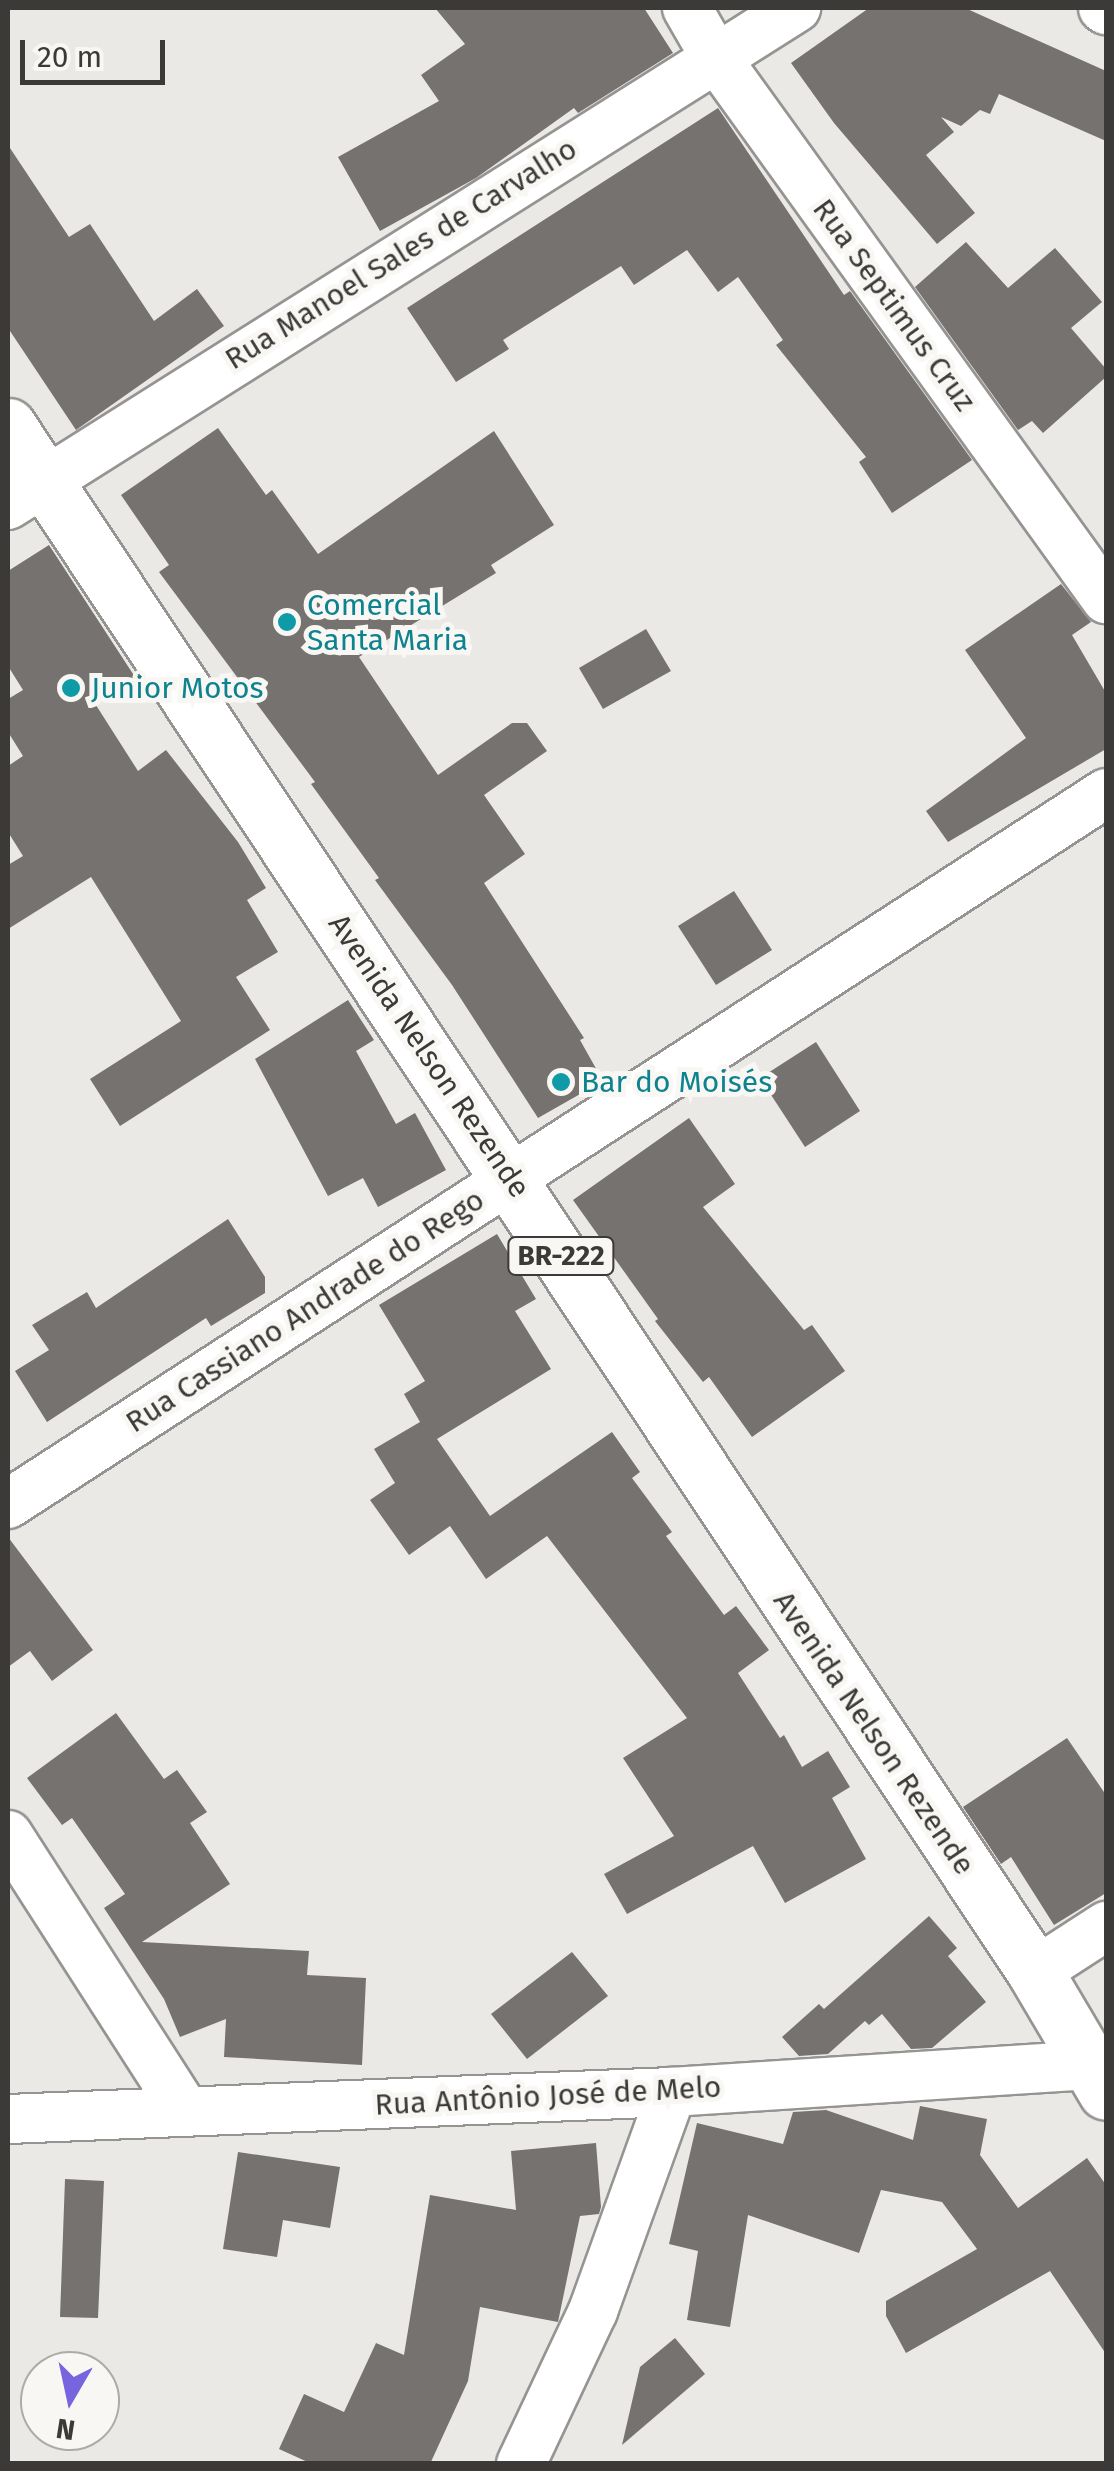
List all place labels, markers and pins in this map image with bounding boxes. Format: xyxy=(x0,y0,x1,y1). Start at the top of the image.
place label: Comercial Santa Maria xyxy=(307,587,468,658)
marker: Comercial Santa Maria xyxy=(276,611,298,633)
place label: Junior Motos xyxy=(91,670,263,706)
marker: Junior Motos xyxy=(60,677,82,699)
place label: Bar do Moisés xyxy=(581,1064,772,1100)
marker: Bar do Moisés xyxy=(550,1071,572,1093)

